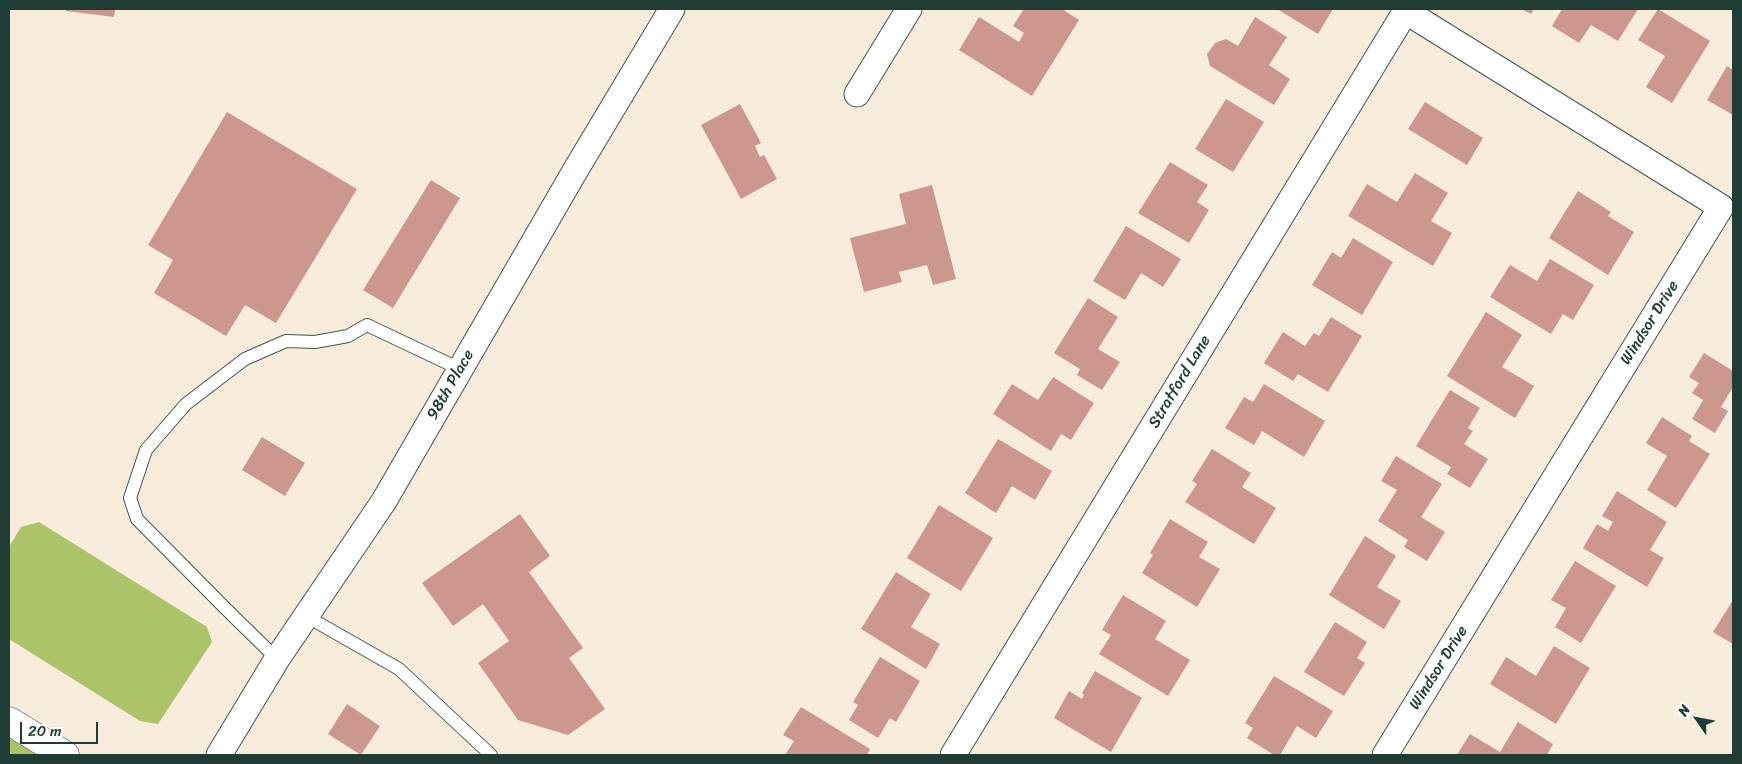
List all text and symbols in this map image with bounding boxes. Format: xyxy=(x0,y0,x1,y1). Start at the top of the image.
street label: Windsor Drive xyxy=(1617,277,1683,369)
street label: Stratford Lane xyxy=(1145,332,1215,432)
street label: 98th Place xyxy=(423,347,479,423)
street label: Windsor Drive xyxy=(1406,622,1472,714)
north arrow xyxy=(1672,694,1722,744)
text: N xyxy=(1671,700,1697,721)
scale bar xyxy=(22,712,100,744)
text: 20 m xyxy=(28,718,62,744)

